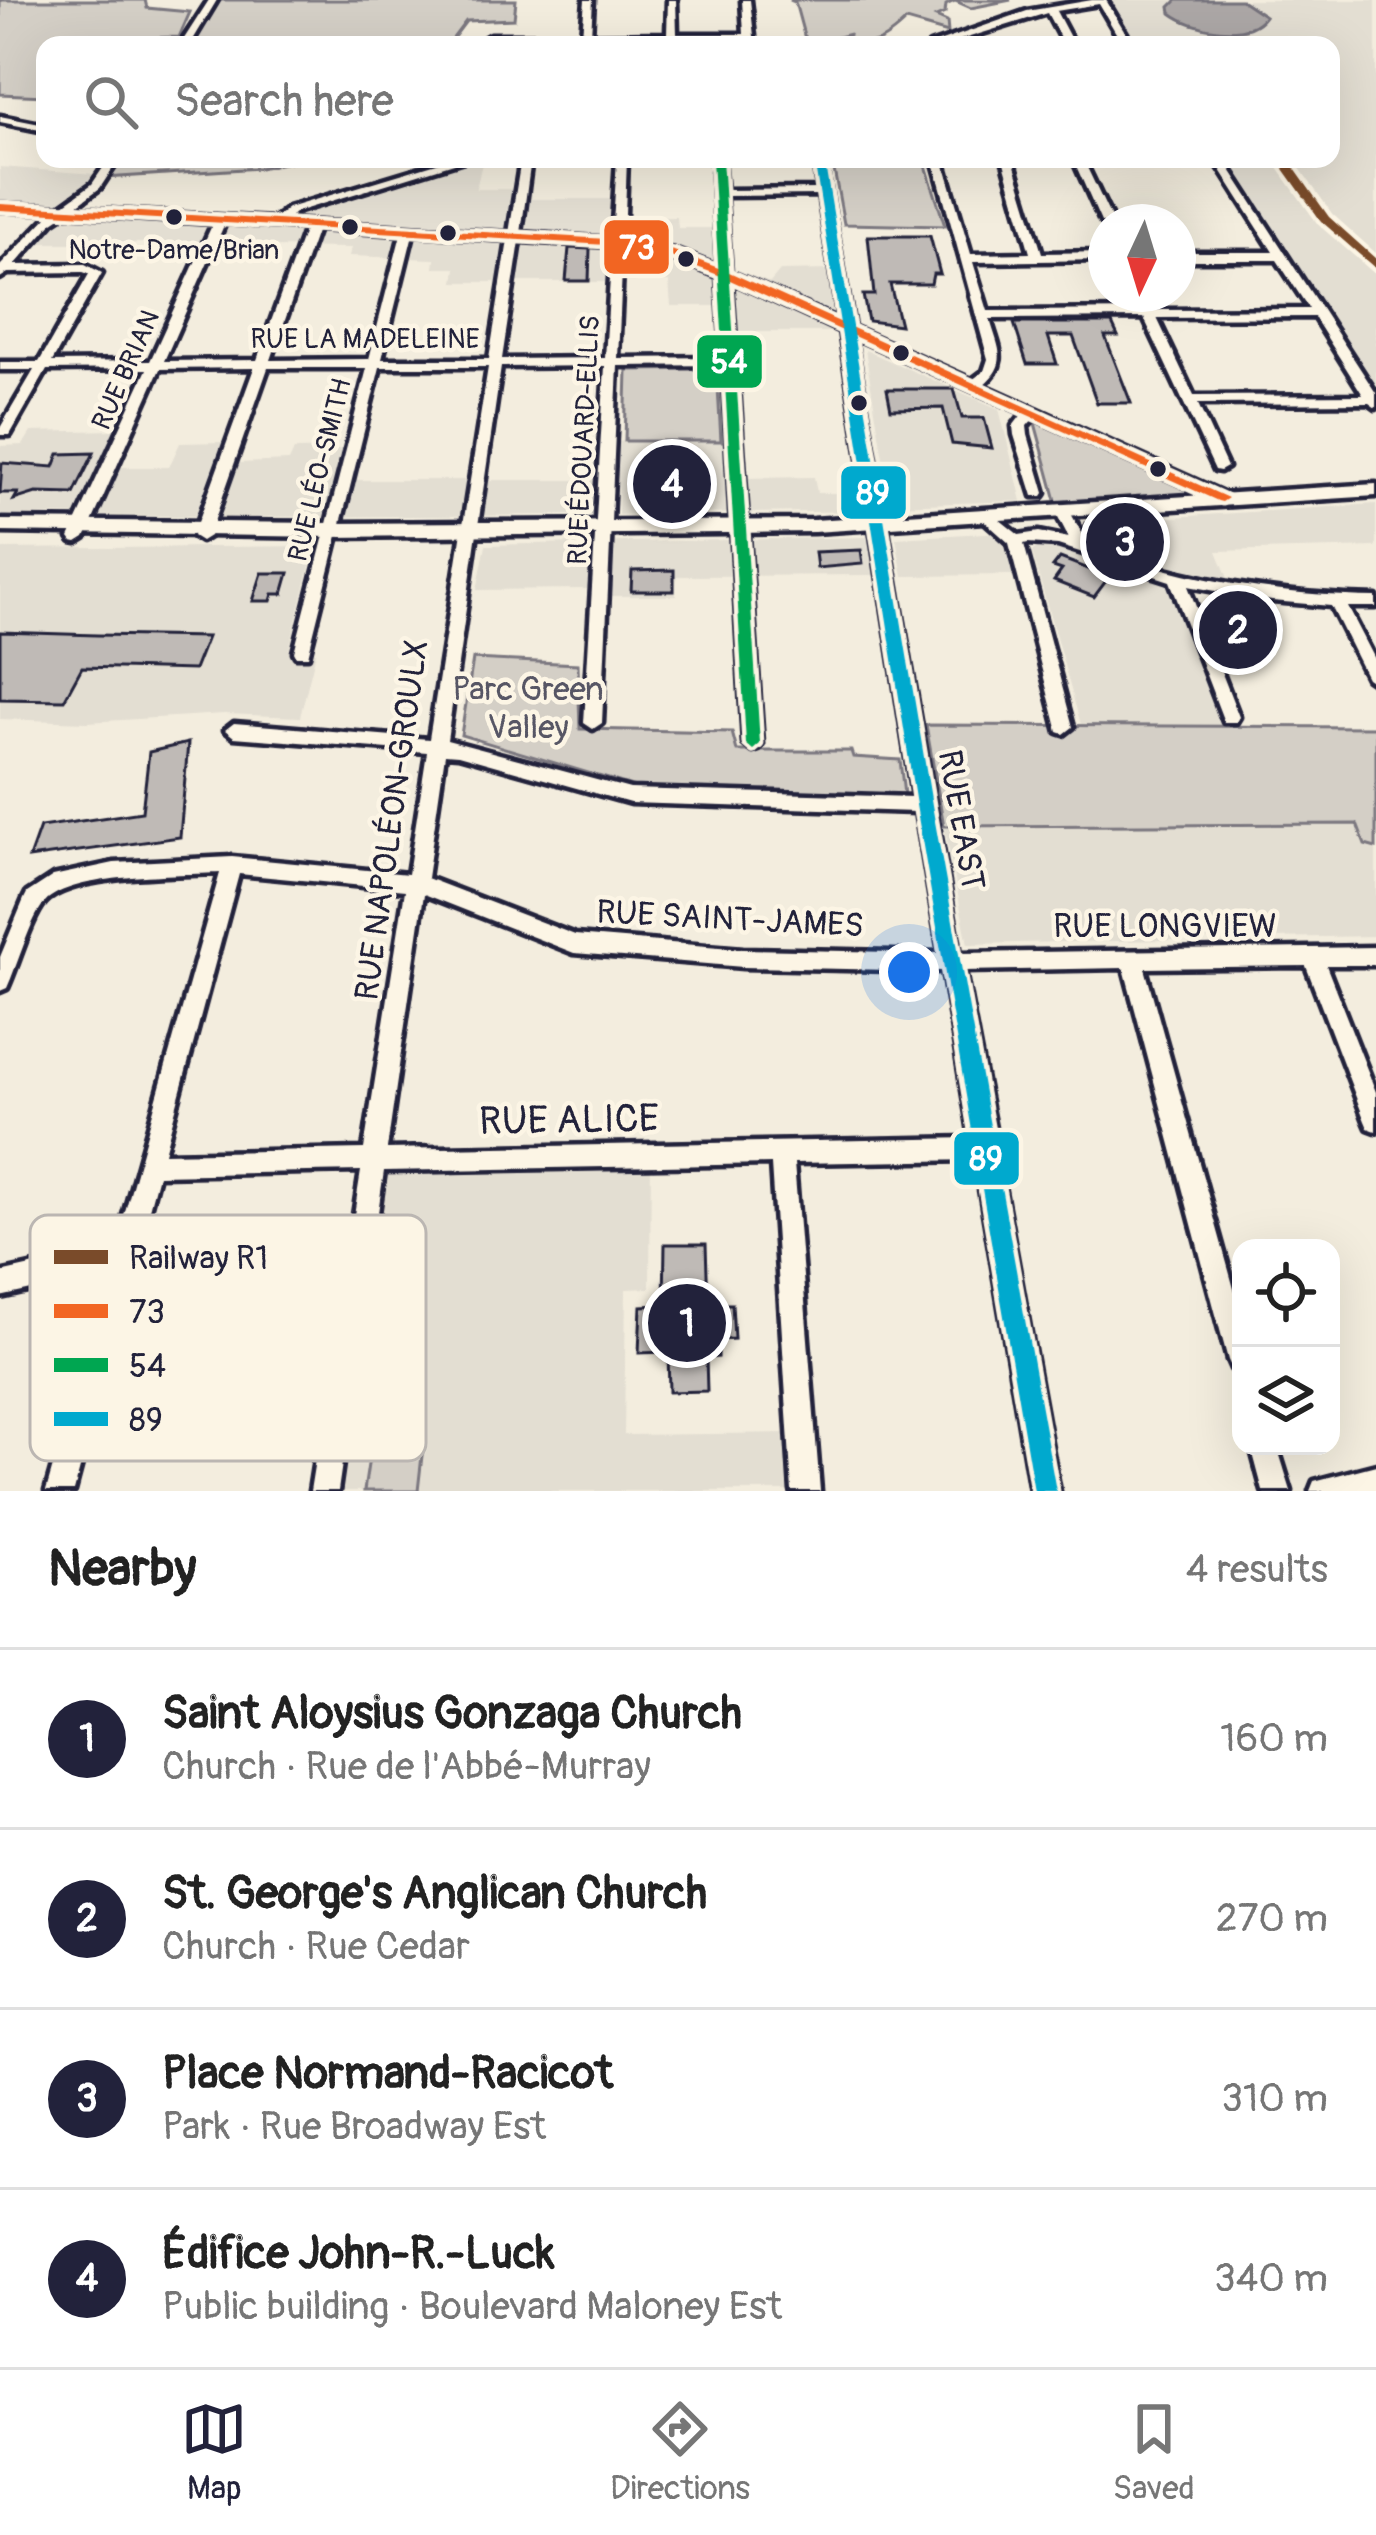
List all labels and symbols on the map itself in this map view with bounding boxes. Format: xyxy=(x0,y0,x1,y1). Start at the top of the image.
north arrow xyxy=(1088,204,1196,312)
marker: Notre-Dame/Brian xyxy=(163,206,185,228)
unlabelled marker xyxy=(339,216,361,238)
line badge: 73 xyxy=(602,218,671,276)
unlabelled marker xyxy=(437,222,459,244)
text: 73 xyxy=(619,228,655,269)
place label: Notre-Dame/Brian xyxy=(69,234,279,267)
unlabelled marker xyxy=(675,248,697,270)
street label: RUE BRIAN xyxy=(85,305,167,435)
street label: RUE ÉDOUARD-ELLIS xyxy=(561,314,607,566)
street label: RUE LA MADELEINE xyxy=(250,323,480,356)
line badge: 54 xyxy=(695,333,764,390)
text: 54 xyxy=(710,342,748,383)
unlabelled marker xyxy=(890,342,912,364)
street label: RUE LÉO-SMITH xyxy=(281,375,359,565)
unlabelled marker xyxy=(848,392,870,414)
pin: 4 xyxy=(633,439,711,529)
unlabelled marker xyxy=(1147,458,1169,480)
line badge: 89 xyxy=(839,464,908,521)
text: 89 xyxy=(856,473,890,514)
pin: 3 xyxy=(1086,497,1164,587)
pin: 2 xyxy=(1199,585,1277,675)
street label: RUE NAPOLÉON-GROULX xyxy=(346,637,438,1003)
park label: Parc Green Valley xyxy=(452,669,604,748)
street label: RUE EAST xyxy=(929,747,993,893)
street label: RUE SAINT-JAMES xyxy=(595,892,865,946)
street label: RUE LONGVIEW xyxy=(1053,906,1277,947)
your location xyxy=(879,942,939,1002)
street label: RUE ALICE xyxy=(479,1094,659,1146)
line badge: 89 xyxy=(952,1130,1021,1187)
text: 89 xyxy=(969,1139,1003,1180)
legend xyxy=(30,1215,426,1461)
text: Railway R1 xyxy=(129,1238,268,1279)
pin: 1 xyxy=(648,1278,726,1368)
text: 73 xyxy=(129,1292,165,1333)
text: 54 xyxy=(129,1346,166,1387)
text: 89 xyxy=(129,1400,163,1441)

